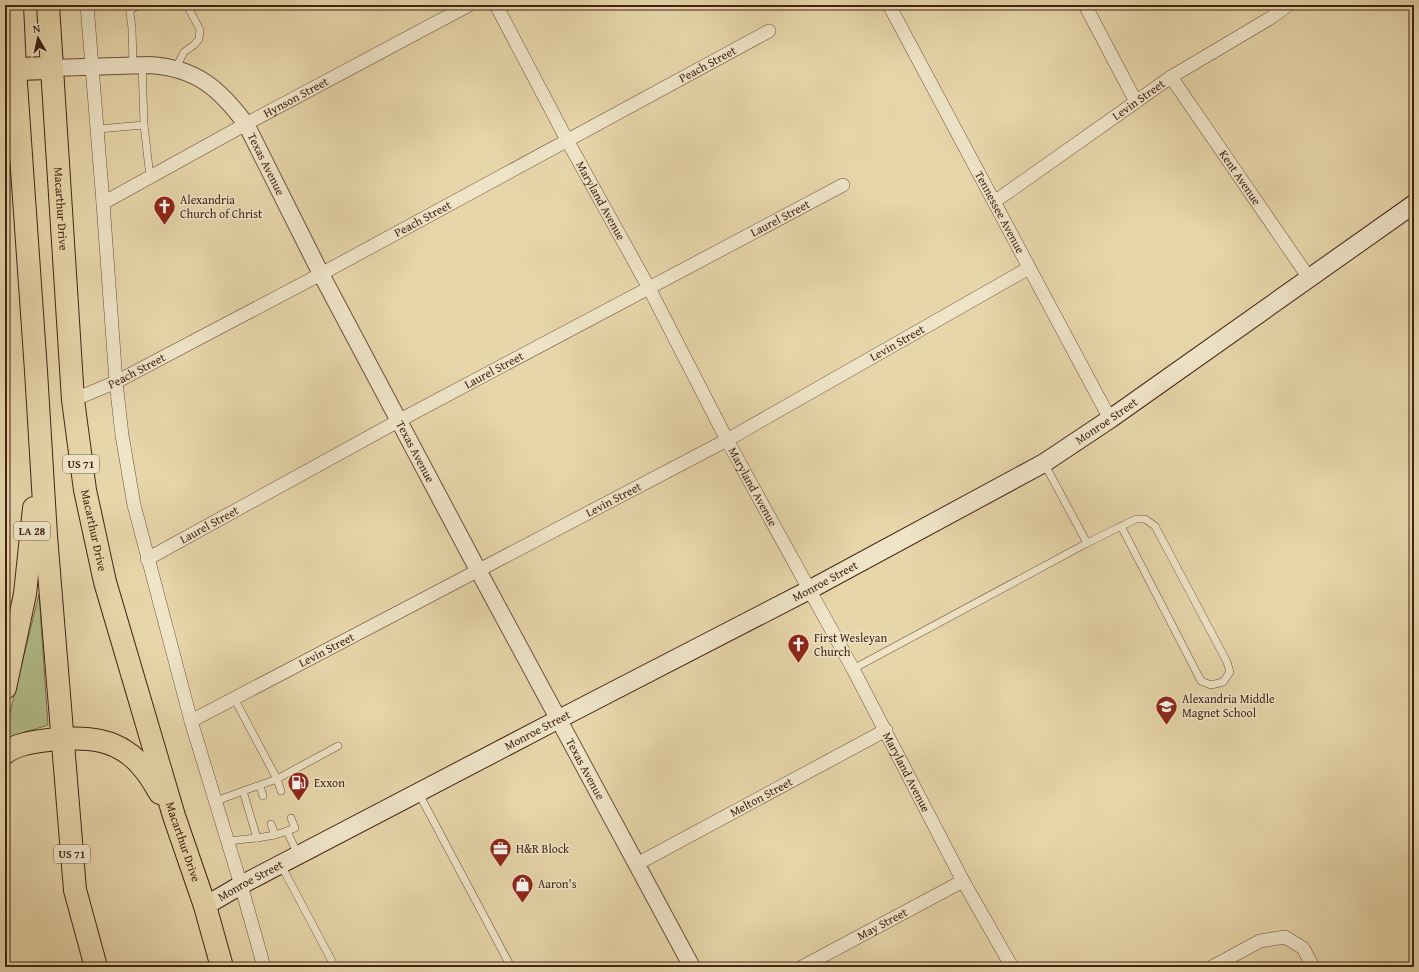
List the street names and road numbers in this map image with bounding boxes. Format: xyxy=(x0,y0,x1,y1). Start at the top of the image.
street label: Peach Street xyxy=(676,41,740,86)
street label: Hynson Street xyxy=(260,72,332,121)
street label: Levin Street xyxy=(1109,75,1169,124)
street label: Texas Avenue xyxy=(244,130,289,198)
street label: Kent Avenue xyxy=(1216,146,1266,209)
street label: Maryland Avenue xyxy=(572,158,630,244)
street label: Macarthur Drive xyxy=(50,166,73,251)
street label: Tennessee Avenue xyxy=(971,168,1029,257)
street label: Laurel Street xyxy=(747,195,813,241)
street label: Peach Street xyxy=(391,196,455,241)
street label: Levin Street xyxy=(866,320,928,365)
street label: Laurel Street xyxy=(461,347,527,392)
street label: Peach Street xyxy=(105,348,169,392)
street label: Monroe Street xyxy=(1071,393,1141,448)
street label: Texas Avenue xyxy=(392,417,439,486)
street label: Maryland Avenue xyxy=(724,444,782,530)
road number: US 71 xyxy=(63,455,99,473)
street label: Levin Street xyxy=(582,477,645,521)
street label: Macarthur Drive xyxy=(77,488,112,573)
street label: Laurel Street xyxy=(176,501,242,547)
road number: LA 28 xyxy=(14,522,50,540)
street label: Monroe Street xyxy=(789,556,861,605)
street label: Levin Street xyxy=(295,628,358,671)
street label: Monroe Street xyxy=(501,705,574,754)
street label: Maryland Avenue xyxy=(879,729,935,815)
street label: Texas Avenue xyxy=(562,735,609,803)
street label: Melton Street xyxy=(726,773,796,821)
street label: Macarthur Drive xyxy=(162,800,205,884)
road number: US 71 xyxy=(54,845,90,863)
street label: Monroe Street xyxy=(214,855,287,905)
street label: May Street xyxy=(854,903,911,944)

